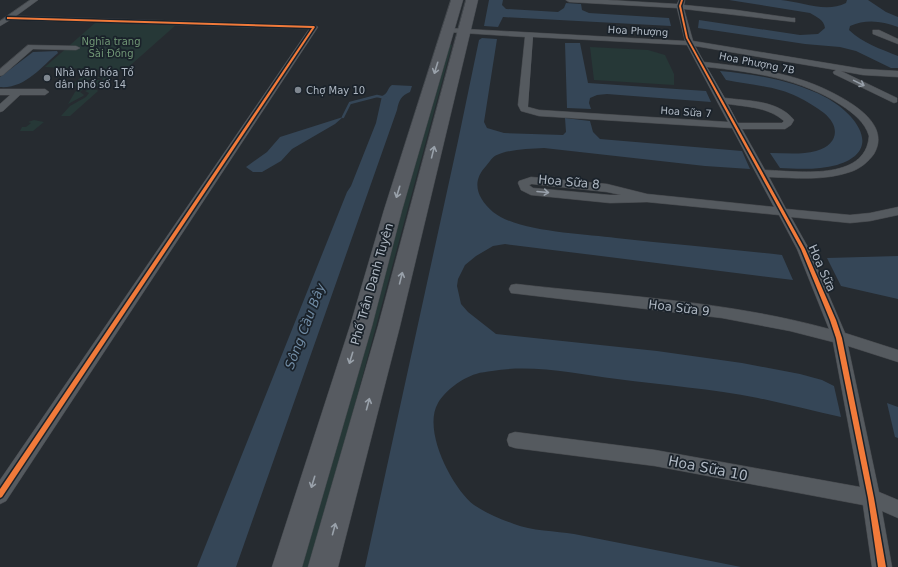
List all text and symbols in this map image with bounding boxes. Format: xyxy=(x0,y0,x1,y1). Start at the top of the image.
street label: Hoa Phượng xyxy=(607,24,668,39)
park label: Nghĩa trang Sài Đồng xyxy=(81,36,141,59)
street label: Hoa Phượng 7B xyxy=(718,50,796,77)
one-way arrow xyxy=(432,61,439,74)
place label: Nhà văn hóa Tổ dân phố số 14 xyxy=(55,66,134,90)
marker: Nhà văn hóa Tổ dân phố số 14 xyxy=(42,73,52,83)
one-way arrow xyxy=(853,80,865,87)
marker: Chợ May 10 xyxy=(293,85,303,95)
place label: Chợ May 10 xyxy=(306,85,365,97)
street label: Hoa Sữa 7 xyxy=(660,105,712,119)
one-way arrow xyxy=(429,146,437,159)
street label: Hoa Sữa 8 xyxy=(538,172,600,192)
one-way arrow xyxy=(394,185,401,198)
one-way arrow xyxy=(536,189,549,196)
street label: Phố Trần Danh Tuyên xyxy=(348,221,396,347)
street label: Hoa Sữa xyxy=(805,242,839,294)
one-way arrow xyxy=(397,272,405,285)
water label: Sông Cầu Bây xyxy=(282,281,328,371)
street label: Hoa Sữa 9 xyxy=(648,297,710,319)
one-way arrow xyxy=(347,351,354,364)
one-way arrow xyxy=(364,398,372,411)
street label: Hoa Sữa 10 xyxy=(667,452,749,484)
one-way arrow xyxy=(309,475,316,488)
one-way arrow xyxy=(330,523,338,536)

